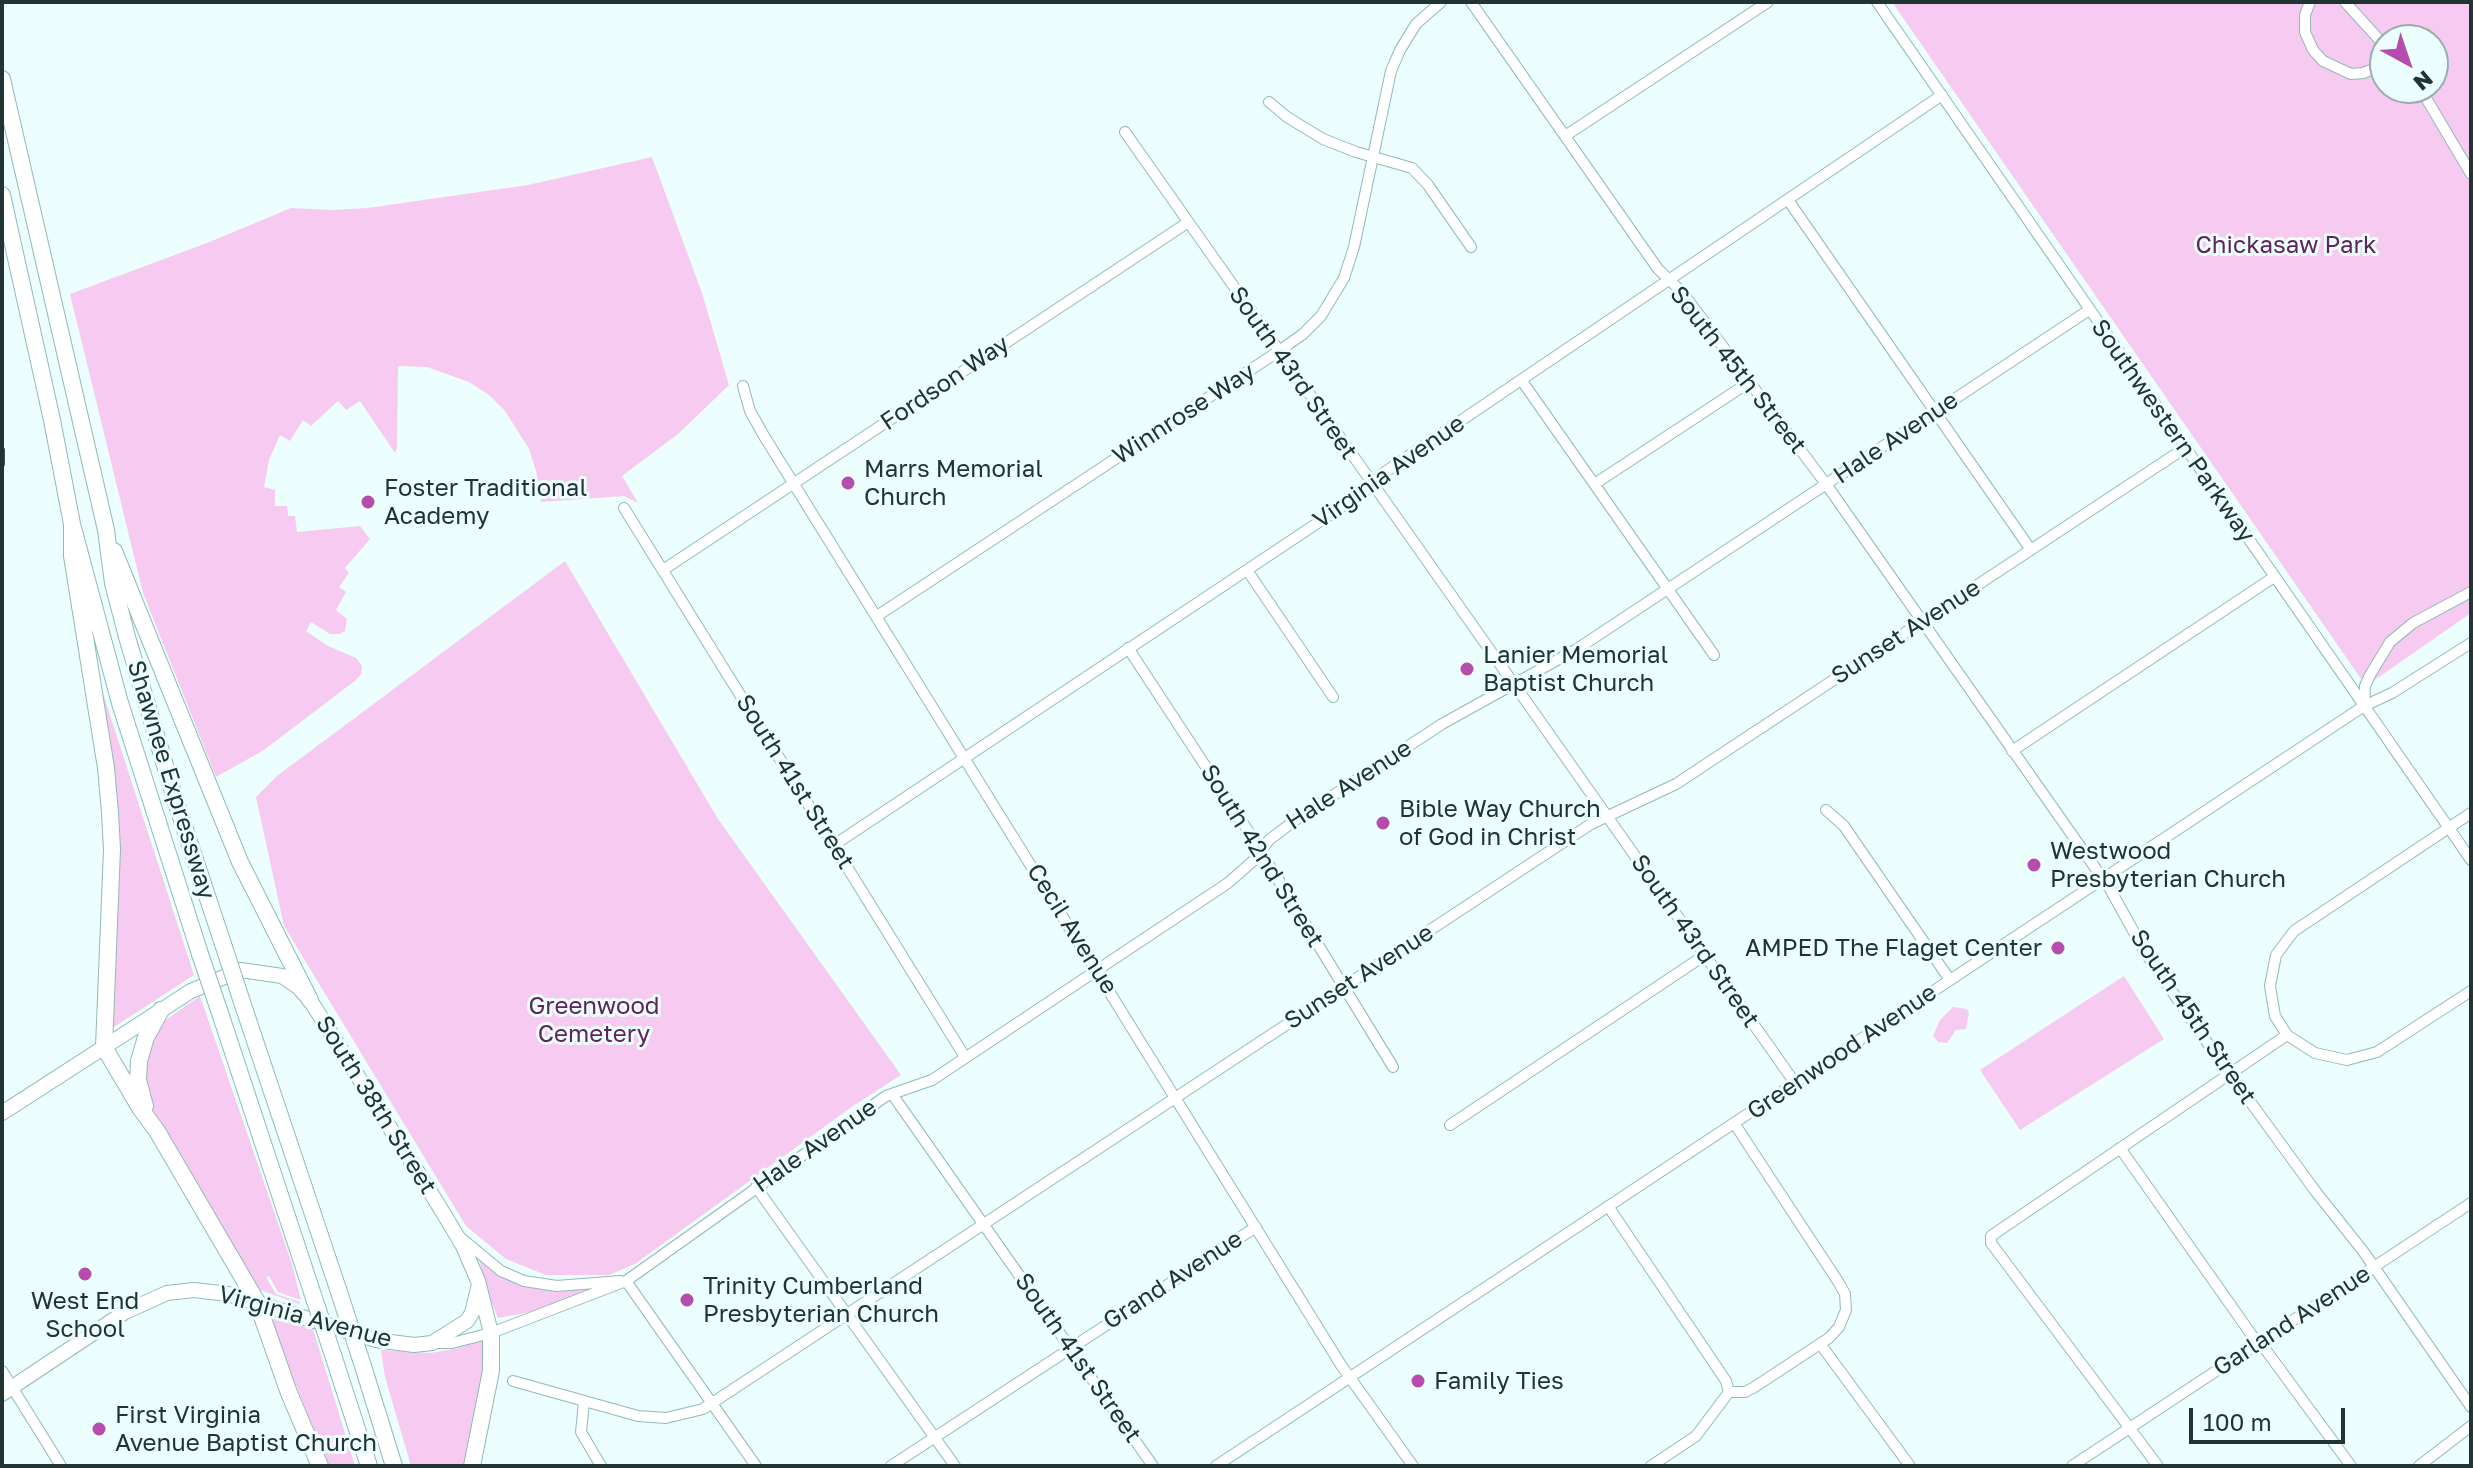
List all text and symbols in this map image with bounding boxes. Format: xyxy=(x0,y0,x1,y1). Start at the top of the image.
north arrow xyxy=(2369,24,2449,104)
text: N xyxy=(2408,66,2439,97)
park label: Chickasaw Park xyxy=(2196,231,2376,259)
street label: South 43rd Street xyxy=(1223,281,1363,465)
street label: South 45th Street xyxy=(1664,281,1812,459)
street label: Southwestern Parkway xyxy=(2085,314,2261,548)
street label: Fordson Way xyxy=(875,329,1015,437)
street label: Winnrose Way xyxy=(1107,357,1261,471)
street label: Hale Avenue xyxy=(1828,386,1964,490)
street label: Virginia Avenue xyxy=(1308,409,1470,535)
place label: Marrs Memorial Church xyxy=(864,455,1043,511)
place label: Foster Traditional Academy xyxy=(384,474,587,530)
marker: Marrs Memorial Church xyxy=(839,474,857,492)
marker: Foster Traditional Academy xyxy=(359,493,377,511)
street label: Sunset Avenue xyxy=(1826,573,1986,691)
place label: Lanier Memorial Baptist Church xyxy=(1483,641,1668,697)
street label: Shawnee Expressway xyxy=(121,657,221,903)
marker: Lanier Memorial Baptist Church xyxy=(1458,660,1476,678)
street label: South 41st Street xyxy=(730,689,860,875)
street label: Hale Avenue xyxy=(1281,734,1417,836)
street label: South 42nd Street xyxy=(1194,759,1330,953)
place label: Bible Way Church of God in Christ xyxy=(1399,795,1601,851)
marker: Bible Way Church of God in Christ xyxy=(1374,814,1392,832)
place label: Westwood Presbyterian Church xyxy=(2050,837,2286,893)
street label: South 43rd Street xyxy=(1625,849,1765,1033)
marker: Westwood Presbyterian Church xyxy=(2025,856,2043,874)
street label: Cecil Avenue xyxy=(1021,859,1123,999)
street label: Sunset Avenue xyxy=(1279,918,1439,1036)
street label: South 45th Street xyxy=(2124,924,2262,1110)
place label: AMPED The Flaget Center xyxy=(1745,934,2042,962)
marker: AMPED The Flaget Center xyxy=(2049,939,2067,957)
street label: Greenwood Avenue xyxy=(1742,978,1942,1126)
park label: Greenwood Cemetery xyxy=(528,992,660,1048)
street label: South 38th Street xyxy=(310,1011,442,1199)
street label: Hale Avenue xyxy=(748,1093,882,1199)
street label: Grand Avenue xyxy=(1098,1224,1248,1336)
street label: Garland Avenue xyxy=(2208,1260,2376,1382)
marker: West End School xyxy=(76,1265,94,1283)
street label: South 41st Street xyxy=(1009,1268,1147,1448)
place label: Trinity Cumberland Presbyterian Church xyxy=(703,1272,939,1328)
street label: Virginia Avenue xyxy=(215,1280,395,1354)
place label: West End School xyxy=(31,1287,139,1343)
marker: Trinity Cumberland Presbyterian Church xyxy=(678,1291,696,1309)
place label: Family Ties xyxy=(1434,1367,1564,1395)
marker: Family Ties xyxy=(1409,1372,1427,1390)
scale bar xyxy=(2193,1392,2349,1442)
place label: First Virginia Avenue Baptist Church xyxy=(115,1401,377,1457)
text: 100 m xyxy=(2203,1407,2272,1436)
marker: First Virginia Avenue Baptist Church xyxy=(90,1420,108,1438)

